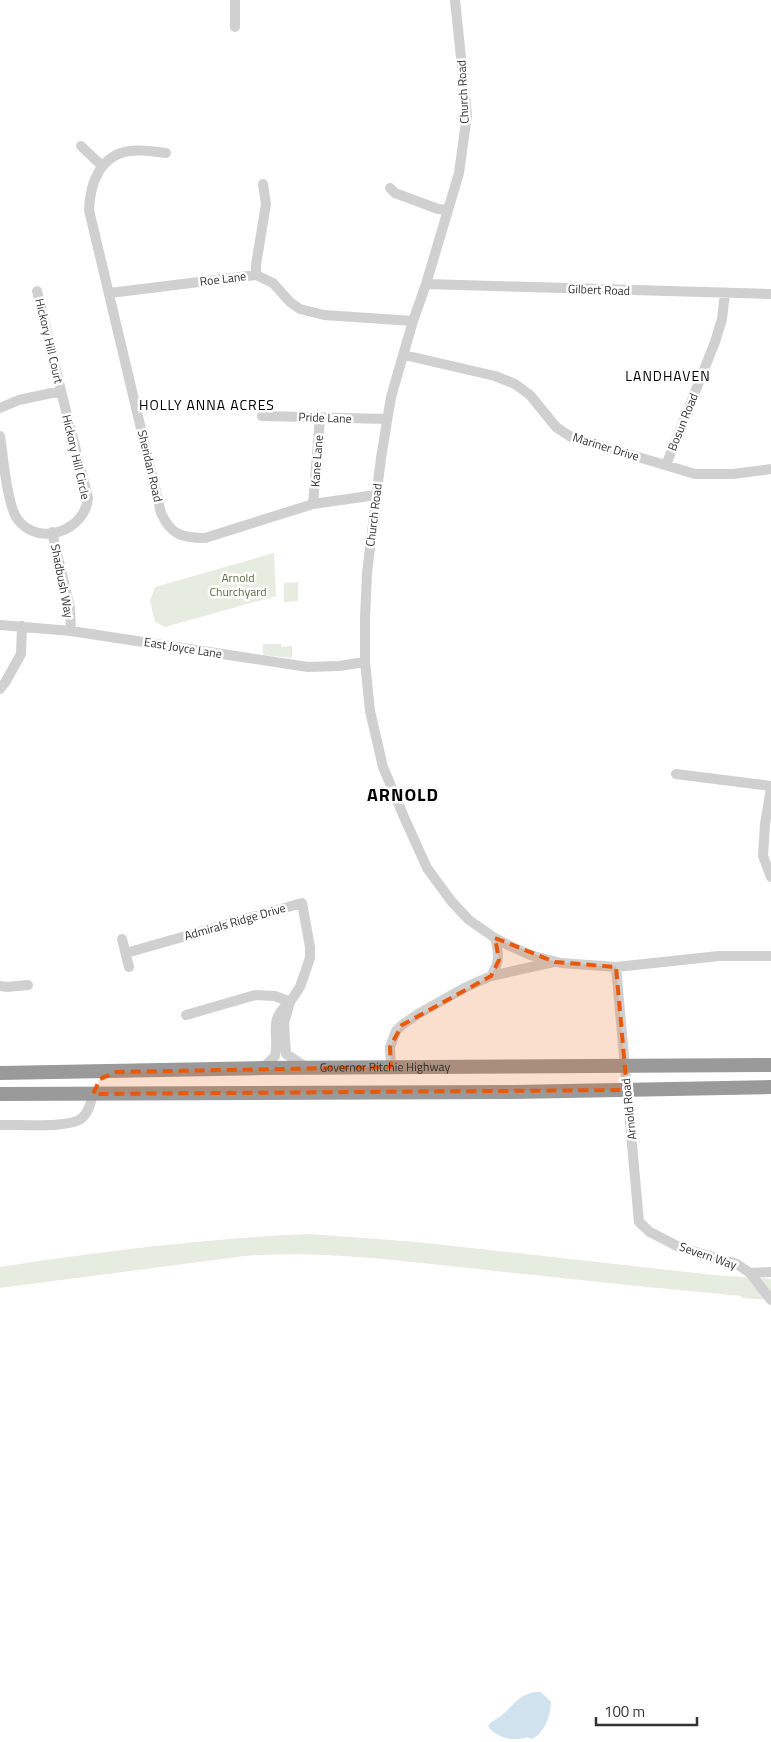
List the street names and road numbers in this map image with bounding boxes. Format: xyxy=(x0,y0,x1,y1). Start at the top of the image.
street label: Church Road xyxy=(451,60,474,124)
street label: Roe Lane xyxy=(199,266,247,291)
street label: Gilbert Road xyxy=(568,279,630,300)
street label: Hickory Hill Court xyxy=(30,296,69,386)
street label: Bosun Road xyxy=(662,390,703,454)
street label: Pride Lane xyxy=(298,407,352,428)
street label: Hickory Hill Circle xyxy=(57,413,95,501)
street label: Mariner Drive xyxy=(571,427,642,466)
street label: Sheridan Road xyxy=(133,428,168,504)
street label: Kane Lane xyxy=(305,434,328,488)
street label: Church Road xyxy=(360,482,387,548)
street label: Shadbush Way xyxy=(46,542,79,620)
street label: East Joyce Lane xyxy=(143,632,223,663)
street label: Admirals Ridge Drive xyxy=(182,898,288,945)
street label: Governor Ritchie Highway xyxy=(320,1057,450,1077)
street label: Arnold Road xyxy=(616,1077,641,1141)
street label: Severn Way xyxy=(677,1237,740,1274)

